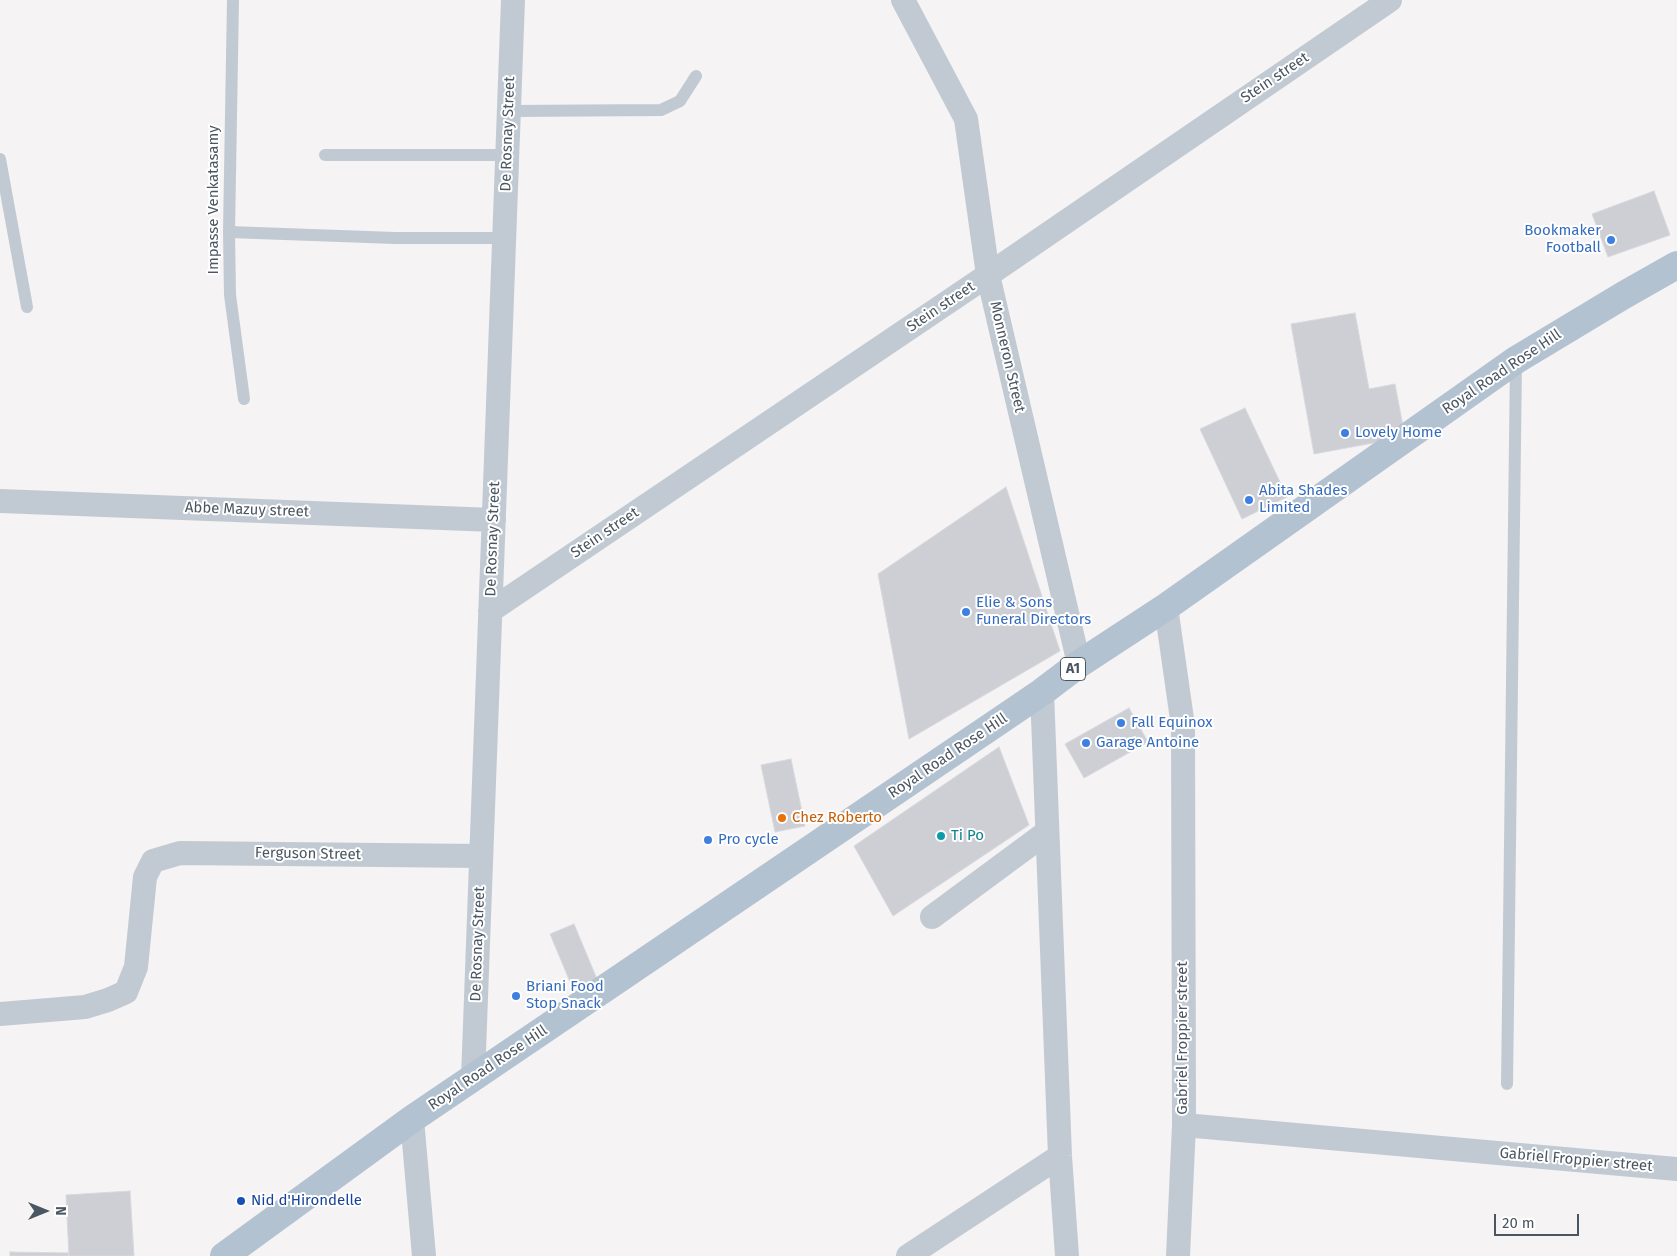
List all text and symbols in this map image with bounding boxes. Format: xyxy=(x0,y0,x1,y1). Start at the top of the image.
street label: Stein street xyxy=(1238,49,1312,107)
street label: De Rosnay Street xyxy=(497,76,519,192)
street label: Impasse Venkatasamy xyxy=(205,125,223,275)
place label: Bookmaker Football xyxy=(1524,222,1601,257)
marker: Bookmaker Football xyxy=(1605,234,1617,246)
street label: Stein street xyxy=(904,278,978,336)
street label: Monneron Street xyxy=(985,300,1029,414)
street label: Royal Road Rose Hill xyxy=(1439,326,1565,418)
place label: Lovely Home xyxy=(1355,424,1442,442)
marker: Lovely Home xyxy=(1339,427,1351,439)
street label: De Rosnay Street xyxy=(482,481,504,597)
place label: Abita Shades Limited xyxy=(1259,482,1347,517)
marker: Abita Shades Limited xyxy=(1243,494,1255,506)
street label: Abbe Mazuy street xyxy=(185,499,309,521)
street label: Stein street xyxy=(568,504,642,562)
place label: Elie & Sons Funeral Directors xyxy=(976,594,1091,629)
marker: Elie & Sons Funeral Directors xyxy=(960,606,972,618)
road number: A1 xyxy=(1060,658,1086,681)
street label: Royal Road Rose Hill xyxy=(885,710,1011,802)
place label: Fall Equinox xyxy=(1131,714,1213,732)
marker: Fall Equinox xyxy=(1115,717,1127,729)
place label: Garage Antoine xyxy=(1096,734,1199,752)
marker: Garage Antoine xyxy=(1080,737,1092,749)
place label: Chez Roberto xyxy=(792,809,882,827)
marker: Chez Roberto xyxy=(776,812,788,824)
place label: Ti Po xyxy=(951,827,984,845)
marker: Ti Po xyxy=(935,830,947,842)
place label: Pro cycle xyxy=(718,831,779,849)
marker: Pro cycle xyxy=(702,834,714,846)
street label: Ferguson Street xyxy=(255,844,361,864)
street label: De Rosnay Street xyxy=(467,886,489,1002)
street label: Gabriel Froppier street xyxy=(1174,961,1192,1115)
place label: Briani Food Stop Snack xyxy=(526,978,604,1013)
marker: Briani Food Stop Snack xyxy=(510,990,522,1002)
street label: Royal Road Rose Hill xyxy=(425,1022,551,1114)
street label: Gabriel Froppier street xyxy=(1499,1144,1653,1176)
north arrow xyxy=(20,1186,70,1236)
place label: Nid d'Hirondelle xyxy=(251,1192,362,1210)
marker: Nid d'Hirondelle xyxy=(235,1195,247,1207)
scale bar xyxy=(1497,1204,1582,1236)
text: N xyxy=(52,1206,69,1216)
text: 20 m xyxy=(1502,1214,1535,1232)

